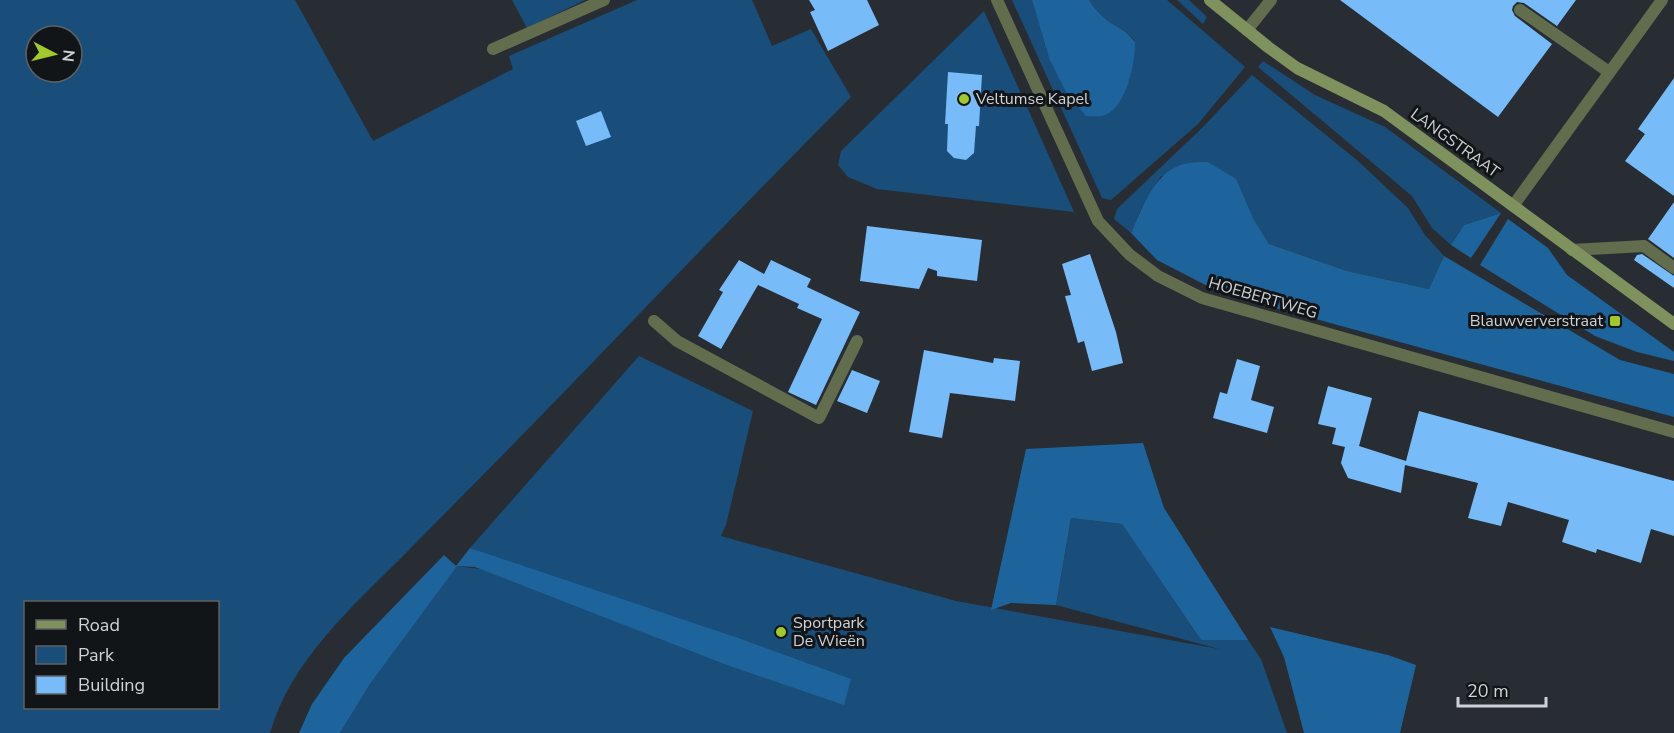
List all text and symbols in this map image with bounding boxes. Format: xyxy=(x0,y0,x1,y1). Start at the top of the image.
north arrow xyxy=(24,24,84,84)
text: N xyxy=(56,48,80,63)
place label: Veltumse Kapel xyxy=(975,88,1089,110)
marker: Veltumse Kapel xyxy=(957,92,971,106)
street label: LANGSTRAAT xyxy=(1406,103,1504,183)
street label: HOEBERTWEG xyxy=(1206,272,1320,324)
place label: Blauwververstraat xyxy=(1470,310,1603,332)
marker: Blauwververstraat xyxy=(1608,314,1622,328)
legend xyxy=(24,601,219,709)
place label: Sportpark De Wieën xyxy=(793,612,865,652)
text: Road xyxy=(78,613,120,637)
marker: Sportpark De Wieën xyxy=(774,625,788,639)
text: Park xyxy=(78,643,115,667)
scale bar xyxy=(1458,670,1546,708)
text: Building xyxy=(78,673,145,697)
text: 20 m xyxy=(1467,679,1509,703)

